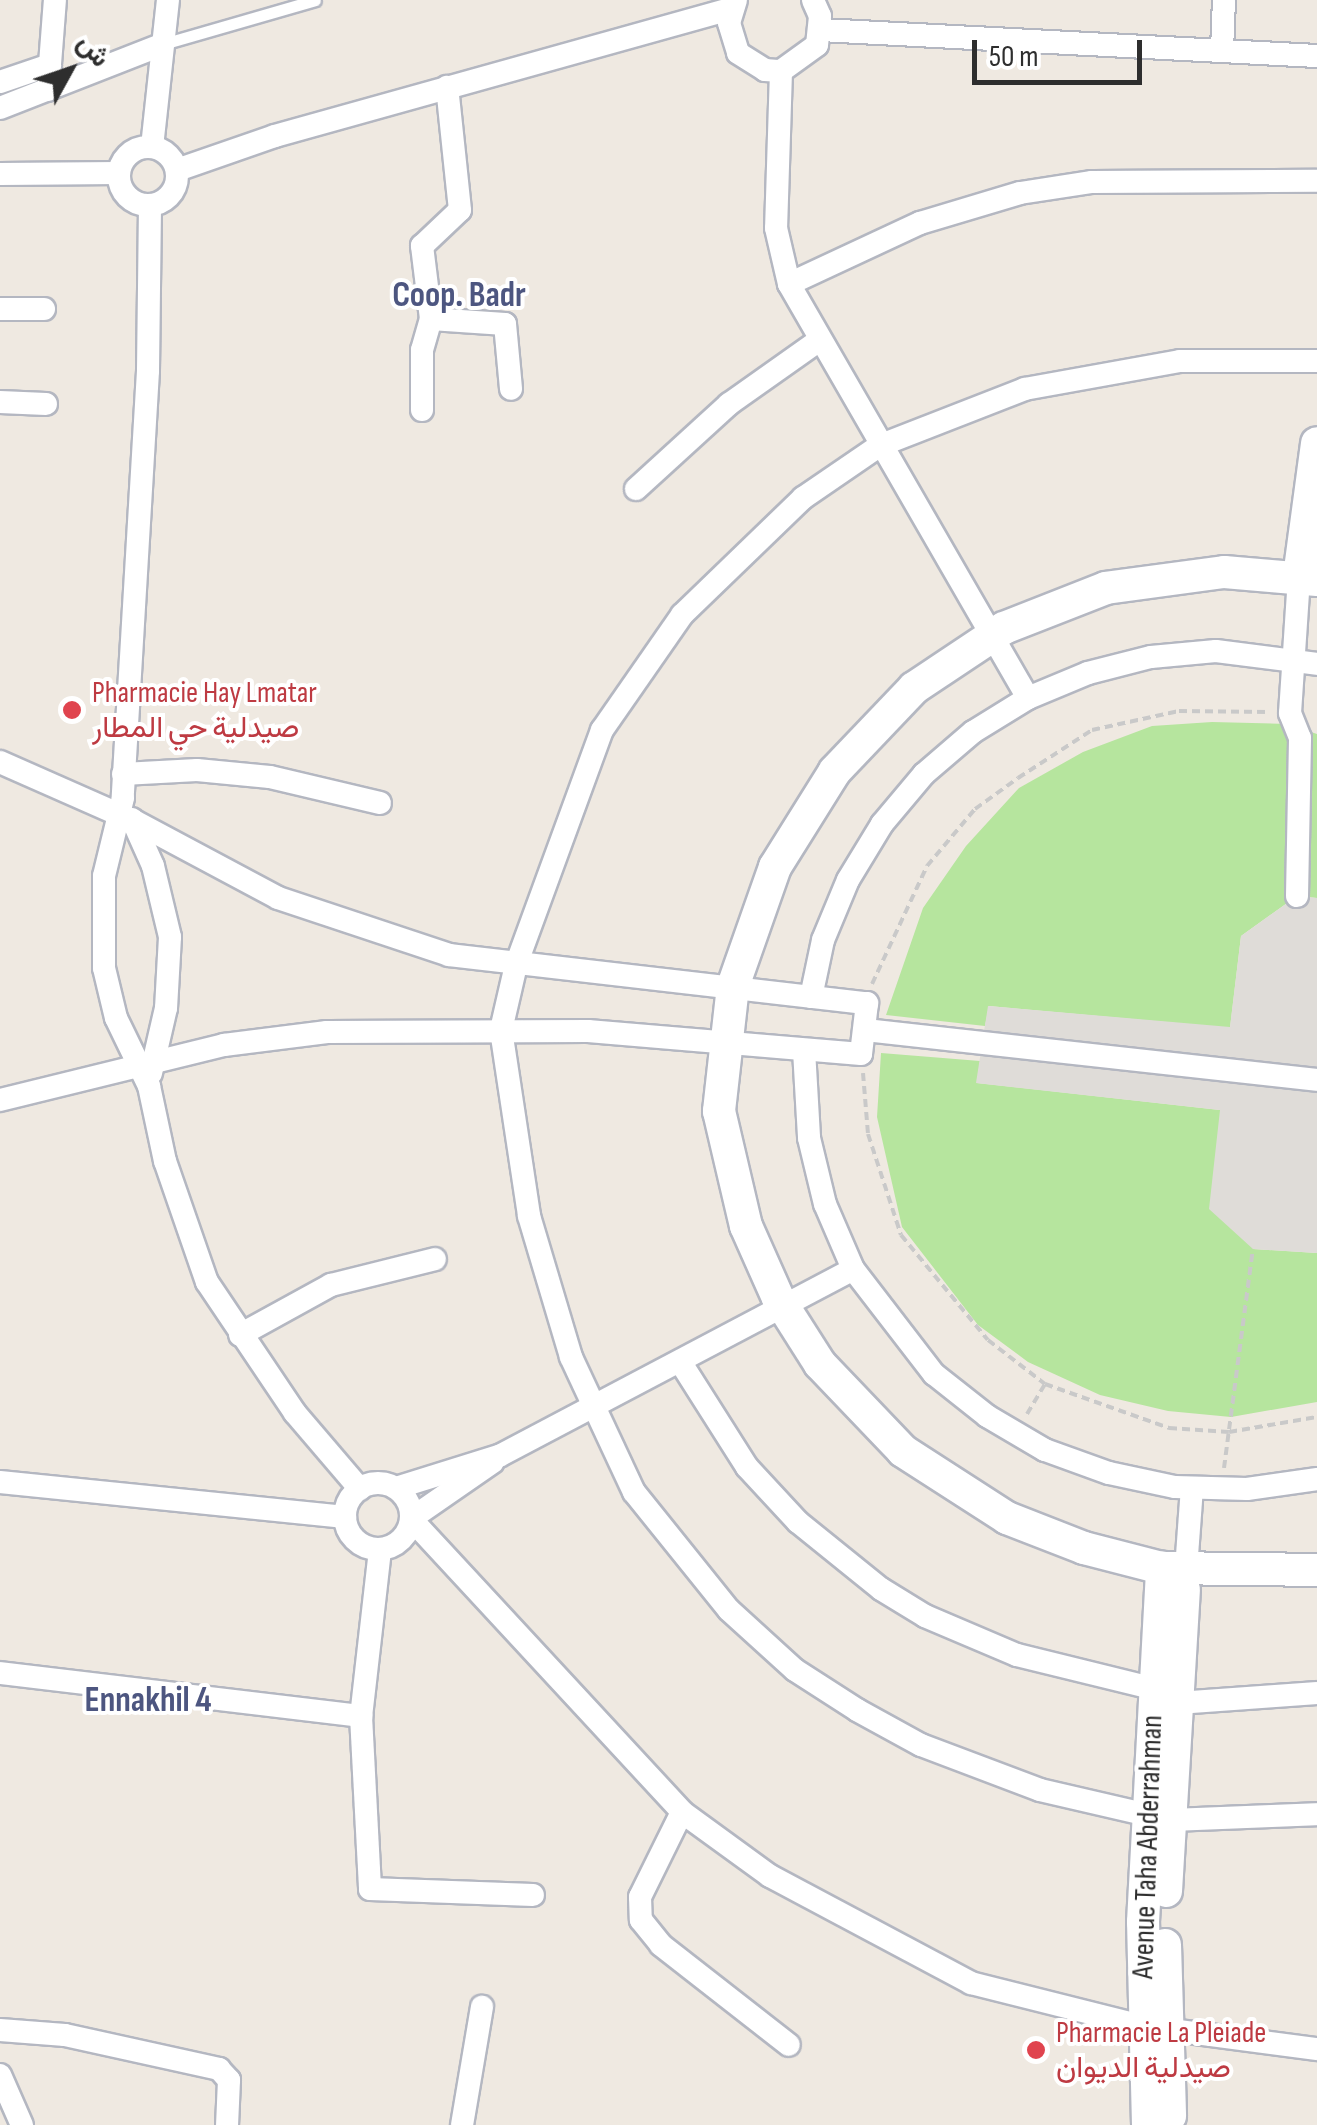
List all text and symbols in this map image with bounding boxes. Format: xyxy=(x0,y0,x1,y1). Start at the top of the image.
north arrow xyxy=(20,20,120,120)
scale bar xyxy=(977,20,1147,82)
text: ش xyxy=(70,27,117,74)
text: 50 m xyxy=(989,39,1038,75)
district label: Coop. Badr xyxy=(392,275,526,317)
place label: Pharmacie Hay Lmatar صيدلية حي المطار xyxy=(92,675,317,746)
marker: Pharmacie Hay Lmatar صيدلية حي المطار xyxy=(61,699,83,721)
district label: Ennakhil 4 xyxy=(85,1680,211,1722)
street label: Avenue Taha Abderrahman xyxy=(1125,1714,1171,1980)
place label: Pharmacie La Pleiade صيدلية الديوان xyxy=(1056,2015,1266,2086)
marker: Pharmacie La Pleiade صيدلية الديوان xyxy=(1025,2039,1047,2061)

